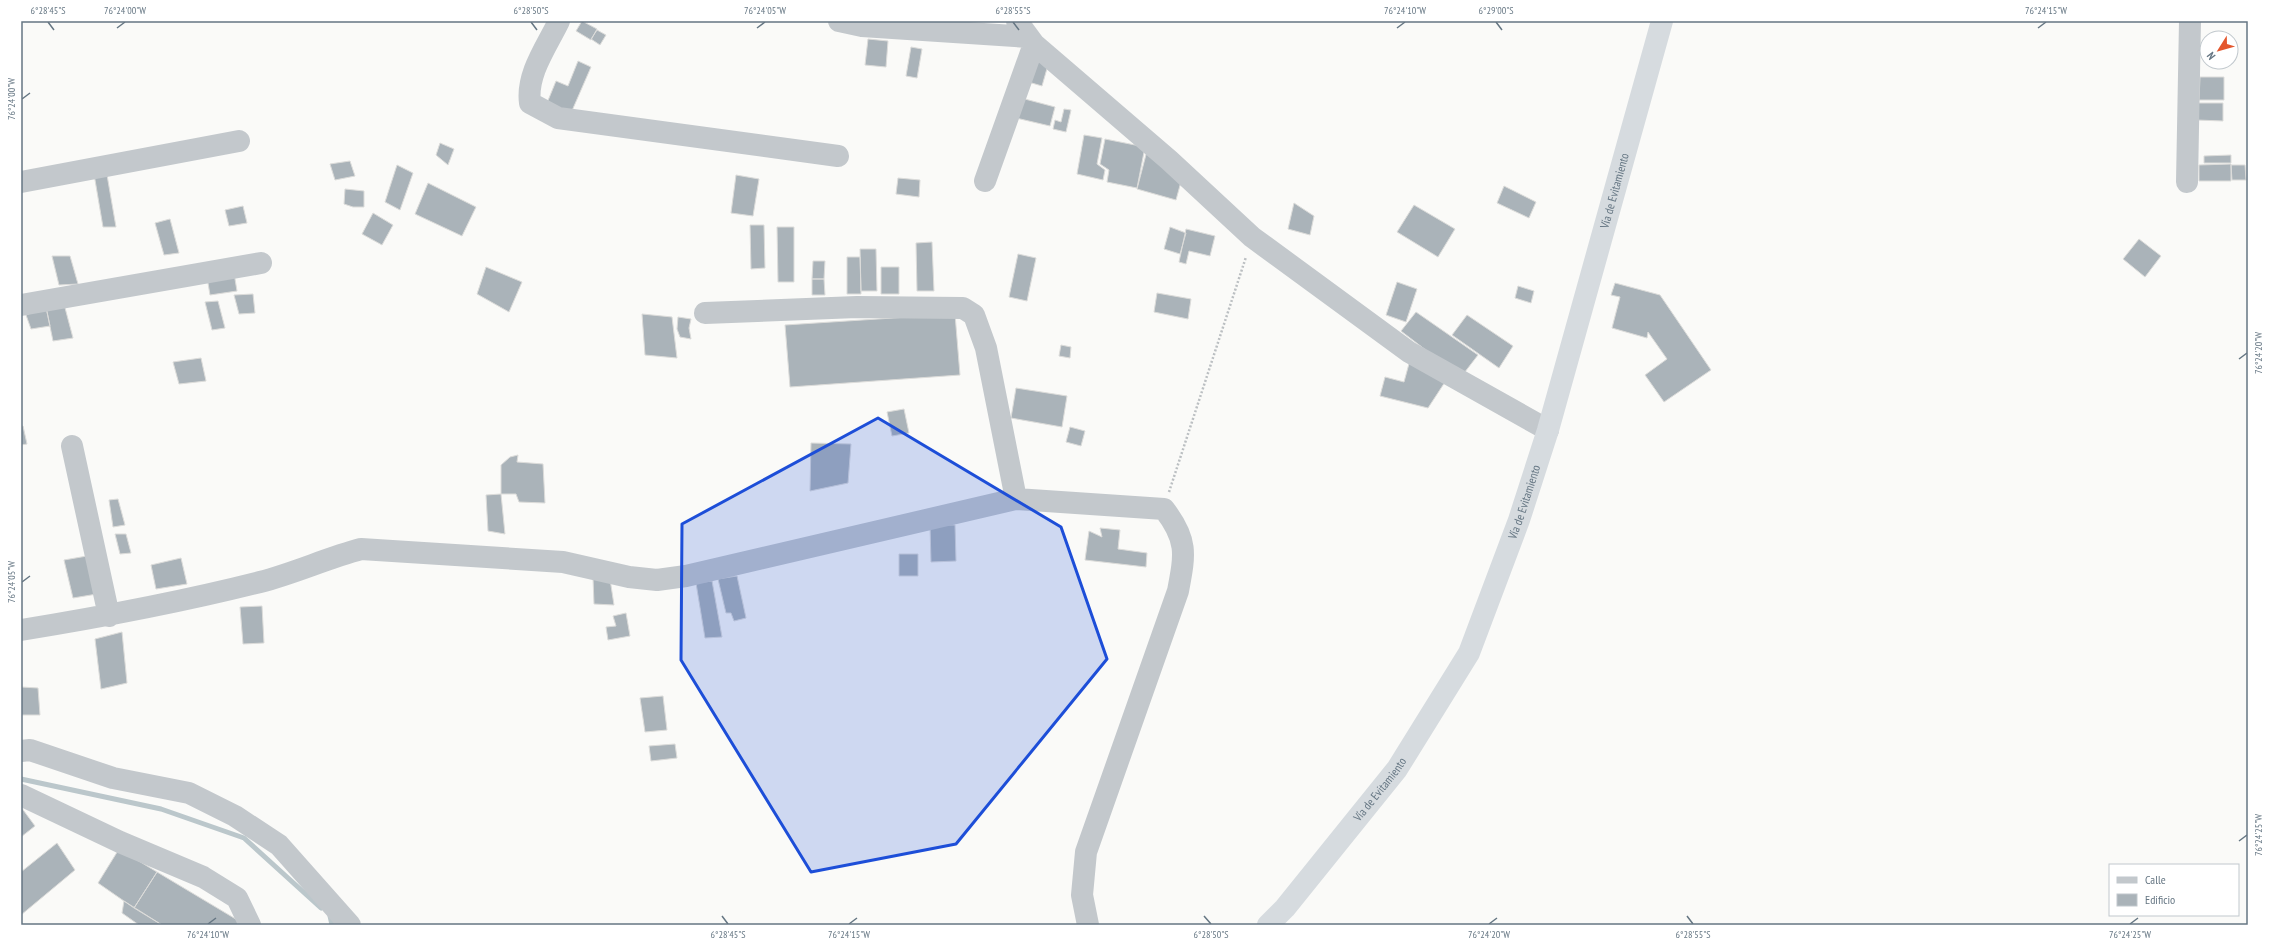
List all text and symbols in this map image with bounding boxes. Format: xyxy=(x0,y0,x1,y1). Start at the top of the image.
text: 6°28'45"S xyxy=(31,4,65,17)
text: 76°24'00"W xyxy=(104,4,146,17)
text: 6°28'50"S xyxy=(514,4,548,17)
text: 76°24'05"W xyxy=(744,4,786,17)
text: 6°28'55"S xyxy=(996,4,1030,17)
text: 76°24'10"W xyxy=(1384,4,1426,17)
text: 6°29'00"S xyxy=(1479,4,1513,17)
text: 76°24'15"W xyxy=(2025,4,2067,17)
north arrow xyxy=(2199,30,2239,70)
text: N xyxy=(2204,49,2218,63)
text: 76°24'00"W xyxy=(5,78,18,120)
street label: Vía de Evitamiento xyxy=(1596,151,1632,231)
text: 76°24'20"W xyxy=(2252,332,2265,374)
street label: Vía de Evitamiento xyxy=(1504,463,1543,542)
text: 76°24'05"W xyxy=(5,561,18,603)
street label: Vía de Evitamiento xyxy=(1349,754,1409,825)
text: 76°24'25"W xyxy=(2252,814,2265,856)
legend xyxy=(2109,864,2239,916)
text: Calle xyxy=(2145,872,2166,887)
text: Edificio xyxy=(2145,892,2175,907)
text: 76°24'10"W xyxy=(187,928,229,941)
text: 6°28'45"S xyxy=(711,928,745,941)
text: 76°24'15"W xyxy=(828,928,870,941)
text: 6°28'50"S xyxy=(1194,928,1228,941)
text: 76°24'20"W xyxy=(1468,928,1510,941)
text: 6°28'55"S xyxy=(1676,928,1710,941)
text: 76°24'25"W xyxy=(2109,928,2151,941)

